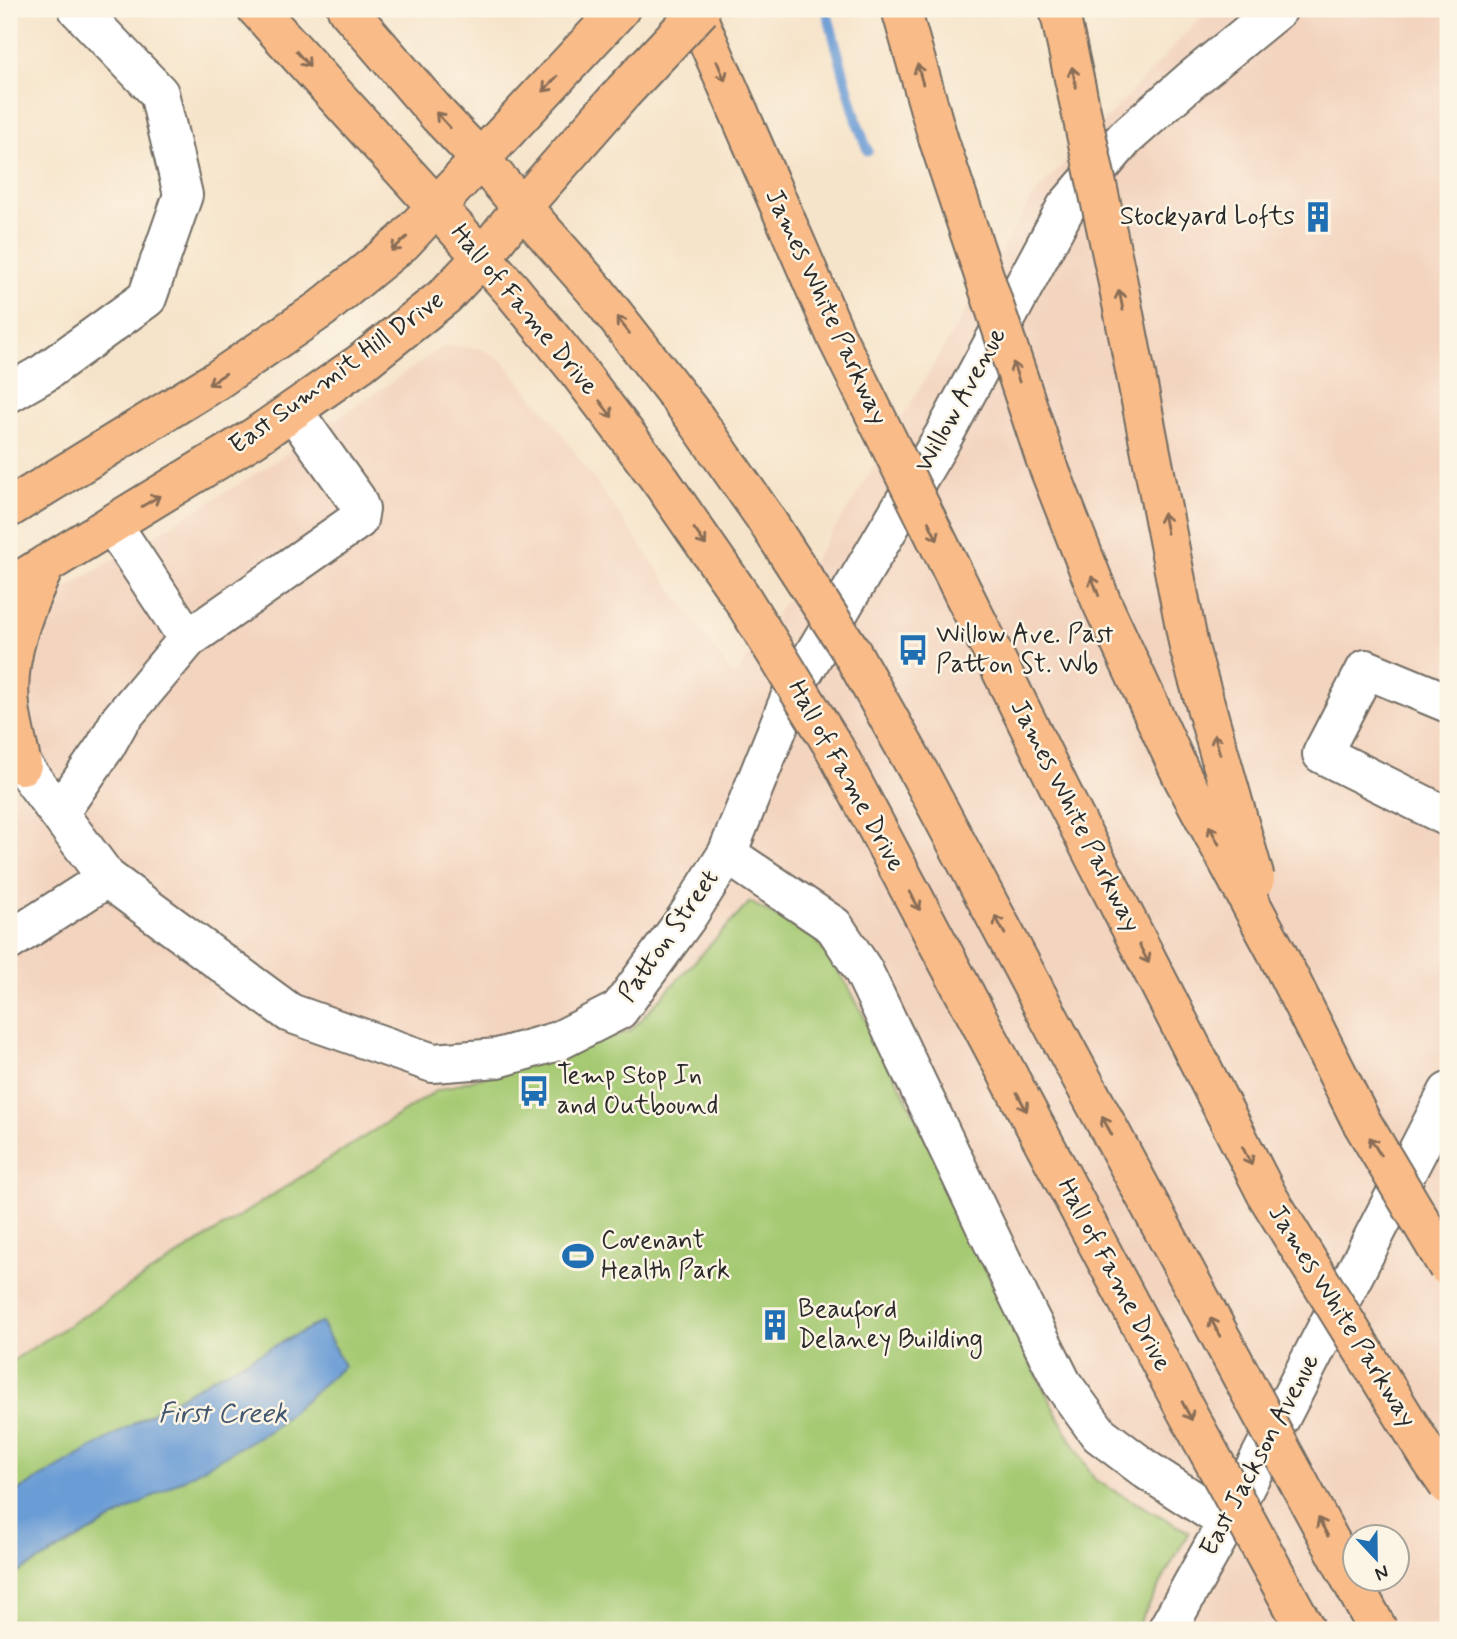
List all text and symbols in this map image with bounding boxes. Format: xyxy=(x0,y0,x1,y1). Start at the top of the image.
one-way arrow xyxy=(295,50,311,68)
one-way arrow xyxy=(715,60,728,82)
one-way arrow xyxy=(912,63,925,85)
one-way arrow xyxy=(1066,66,1080,89)
one-way arrow xyxy=(541,75,558,92)
one-way arrow xyxy=(435,111,451,129)
street label: James White Parkway xyxy=(756,184,896,430)
place label: Stockyard Lofts xyxy=(1120,200,1295,234)
building icon: Stockyard Lofts xyxy=(1301,200,1335,234)
street label: Hall of Fame Drive xyxy=(442,217,606,403)
one-way arrow xyxy=(391,236,409,252)
street label: East Summit Hill Drive xyxy=(223,283,451,463)
one-way arrow xyxy=(1114,289,1127,312)
one-way arrow xyxy=(616,316,631,335)
street label: Willow Avenue xyxy=(907,322,1015,478)
one-way arrow xyxy=(1009,362,1021,384)
one-way arrow xyxy=(208,372,227,387)
one-way arrow xyxy=(599,399,614,418)
one-way arrow xyxy=(140,493,160,507)
one-way arrow xyxy=(1157,512,1171,535)
one-way arrow xyxy=(926,520,940,541)
one-way arrow xyxy=(693,527,707,546)
one-way arrow xyxy=(1087,575,1100,597)
place label: Willow Ave. Past Patton St. Wb xyxy=(936,618,1113,682)
bus stop icon: Willow Ave. Past Patton St. Wb xyxy=(896,633,930,667)
street label: Hall of Fame Drive xyxy=(779,674,913,878)
street label: James White Parkway xyxy=(1002,694,1148,938)
one-way arrow xyxy=(1209,734,1222,756)
one-way arrow xyxy=(1207,825,1220,846)
street label: Patton Street xyxy=(611,863,727,1009)
one-way arrow xyxy=(909,890,922,911)
one-way arrow xyxy=(993,916,1007,936)
one-way arrow xyxy=(1138,943,1151,964)
place label: Temp Stop In and Outbound xyxy=(557,1059,718,1123)
bus stop icon: Temp Stop In and Outbound xyxy=(517,1074,551,1108)
one-way arrow xyxy=(1016,1091,1029,1112)
one-way arrow xyxy=(1100,1117,1114,1137)
one-way arrow xyxy=(1368,1136,1382,1156)
one-way arrow xyxy=(1241,1146,1255,1166)
street label: Hall of Fame Drive xyxy=(1049,1173,1179,1377)
street label: James White Parkway xyxy=(1260,1198,1424,1434)
place label: Covenant Health Park xyxy=(601,1224,730,1288)
sports icon: Covenant Health Park xyxy=(561,1239,595,1273)
place label: Beauford Delaney Building xyxy=(798,1293,983,1359)
building icon: Beauford Delaney Building xyxy=(758,1308,792,1342)
one-way arrow xyxy=(1208,1317,1222,1337)
street label: East Jackson Avenue xyxy=(1192,1348,1328,1562)
water label: First Creek xyxy=(158,1396,288,1433)
one-way arrow xyxy=(1180,1400,1194,1420)
one-way arrow xyxy=(1316,1517,1329,1538)
north arrow xyxy=(1342,1524,1412,1594)
text: N xyxy=(1371,1558,1392,1586)

